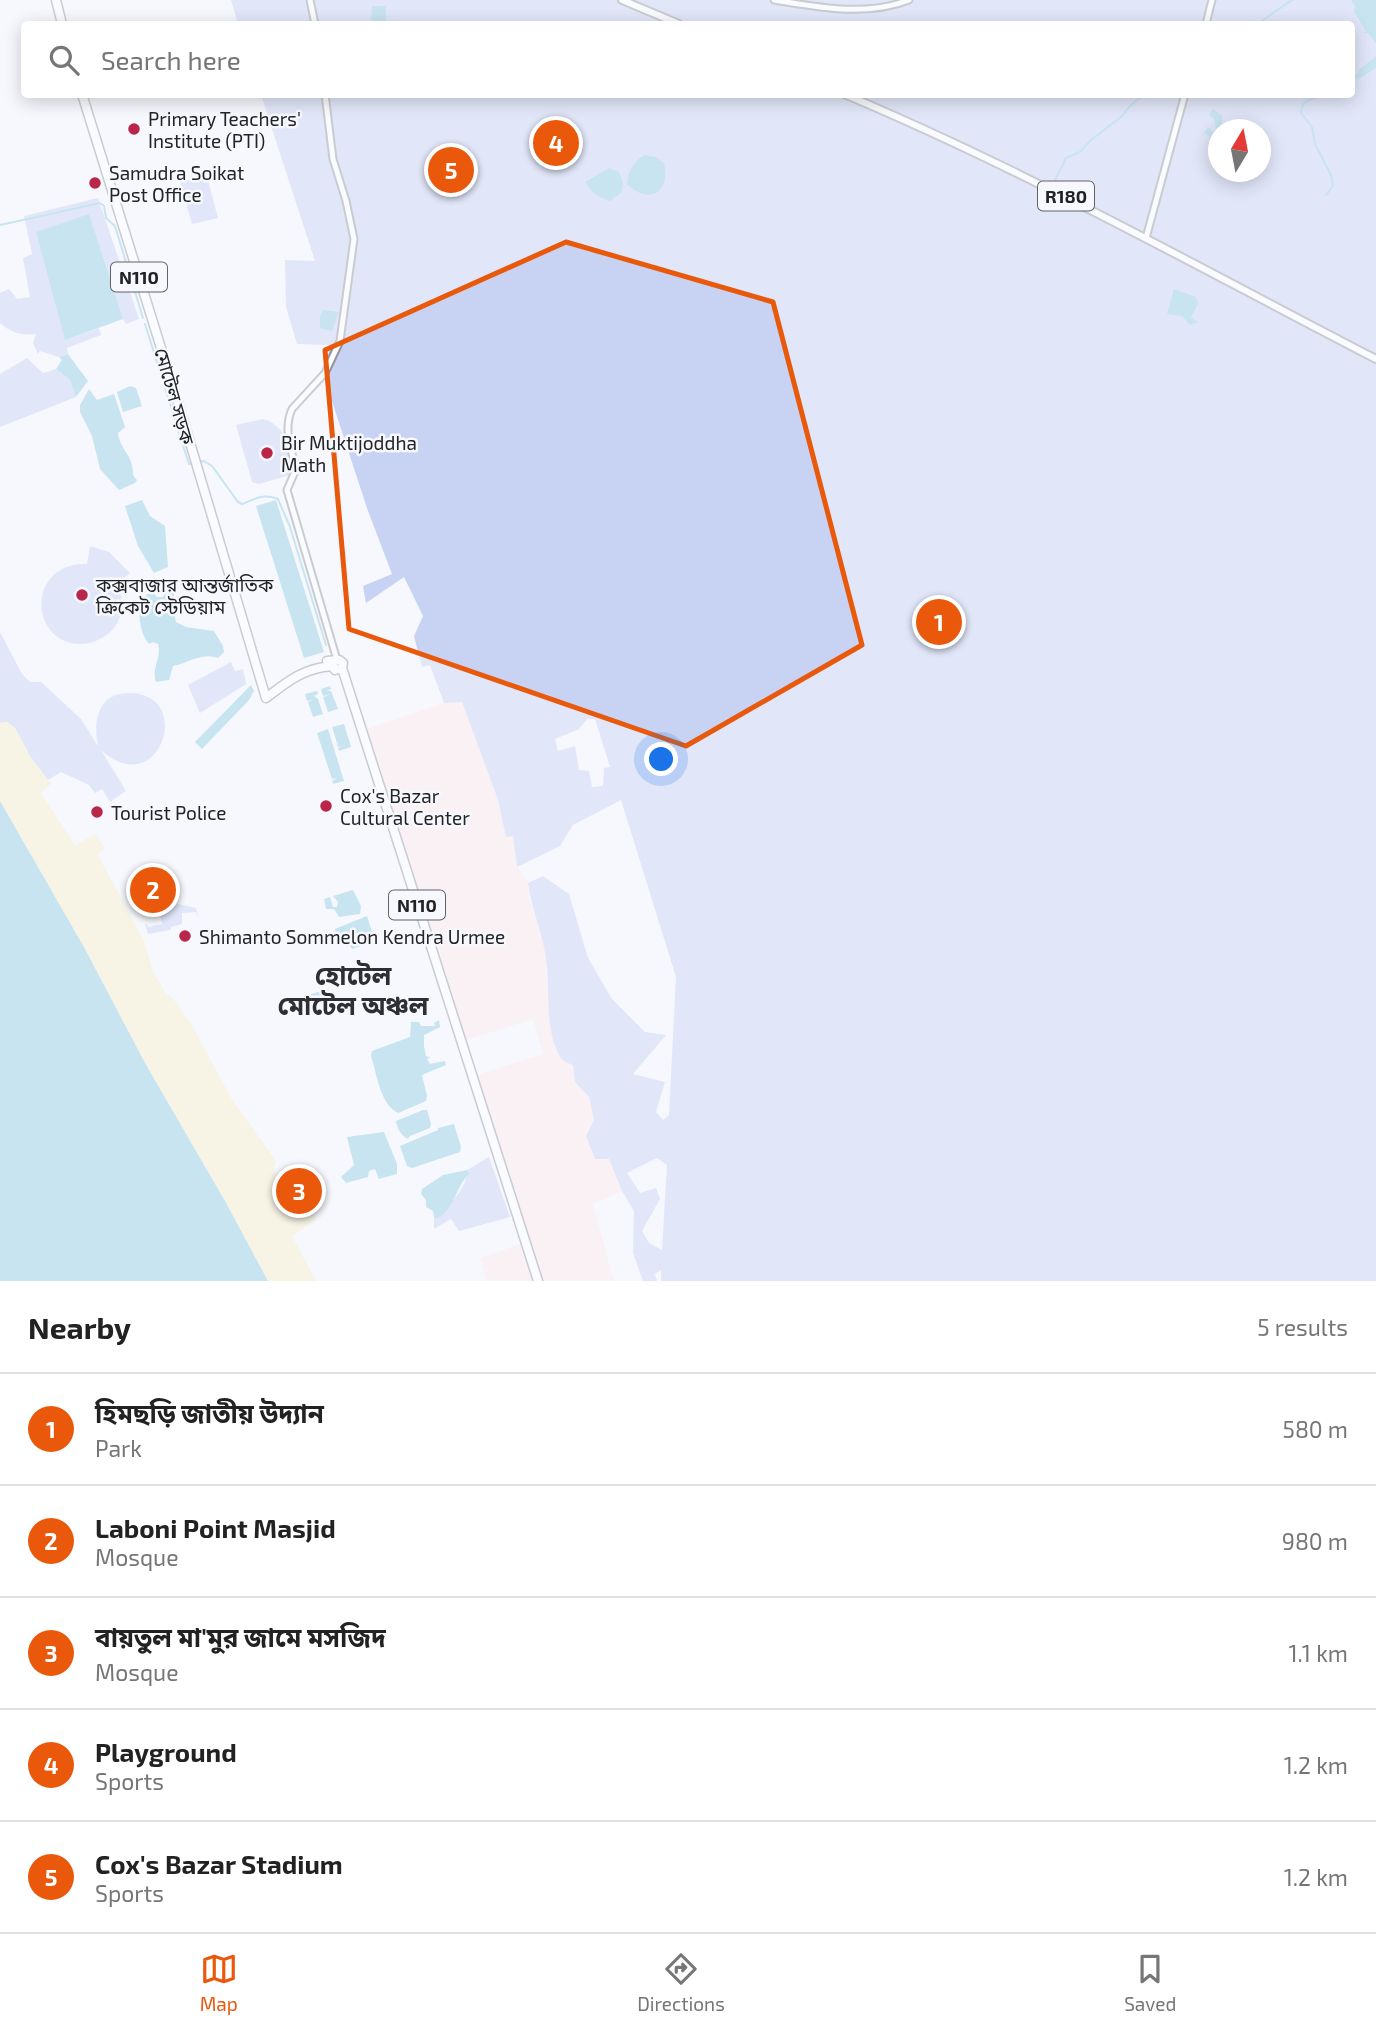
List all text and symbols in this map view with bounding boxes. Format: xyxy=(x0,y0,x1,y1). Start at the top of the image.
search box xyxy=(21,21,1355,98)
icon: search xyxy=(45,41,83,79)
text: Search here xyxy=(101,44,241,75)
place label: Primary Teachers' Institute (PTI) xyxy=(148,107,301,152)
pin: 4 xyxy=(533,117,579,169)
north arrow xyxy=(1208,119,1271,182)
marker: Primary Teachers' Institute (PTI) xyxy=(126,121,142,137)
pin: 5 xyxy=(428,144,474,196)
place label: Samudra Soikat Post Office xyxy=(109,161,244,206)
marker: Samudra Soikat Post Office xyxy=(87,175,103,191)
road number: R180 xyxy=(1038,182,1094,210)
road number: N110 xyxy=(111,262,167,292)
street label: মোটেল সড়ক xyxy=(150,345,200,448)
place label: Bir Muktijoddha Math xyxy=(281,431,417,476)
marker: Bir Muktijoddha Math xyxy=(259,445,275,461)
place label: কক্সবাজার আন্তর্জাতিক ক্রিকেট স্টেডিয়াম xyxy=(95,573,274,618)
marker: কক্সবাজার আন্তর্জাতিক ক্রিকেট স্টেডিয়াম xyxy=(74,587,90,603)
pin: 1 xyxy=(916,596,962,648)
your location xyxy=(644,742,678,776)
place label: Cox's Bazar Cultural Center xyxy=(340,784,470,829)
marker: Cox's Bazar Cultural Center xyxy=(318,798,334,814)
place label: Tourist Police xyxy=(111,801,227,824)
marker: Tourist Police xyxy=(89,804,105,820)
pin: 2 xyxy=(130,864,176,916)
road number: N110 xyxy=(389,890,445,920)
place label: Shimanto Sommelon Kendra Urmee xyxy=(199,925,505,948)
marker: Shimanto Sommelon Kendra Urmee xyxy=(177,928,193,944)
district label: হোটেল মোটেল অঞ্চল xyxy=(278,959,429,1020)
pin: 3 xyxy=(276,1165,322,1217)
text: Nearby xyxy=(28,1309,131,1345)
text: 5 results xyxy=(1257,1313,1348,1341)
text: হিমছড়ি জাতীয় উদ্যান xyxy=(95,1397,324,1428)
text: 1 xyxy=(46,1415,56,1443)
text: 580 m xyxy=(1283,1415,1348,1443)
text: Park xyxy=(95,1434,142,1462)
text: Laboni Point Masjid xyxy=(95,1512,336,1543)
text: 2 xyxy=(44,1527,58,1555)
text: 980 m xyxy=(1282,1527,1348,1555)
text: Mosque xyxy=(95,1543,179,1571)
text: বায়তুল মা'মুর জামে মসজিদ xyxy=(95,1621,386,1652)
text: 3 xyxy=(44,1639,58,1667)
text: 1.1 km xyxy=(1288,1639,1348,1667)
text: Mosque xyxy=(95,1658,179,1686)
text: Playground xyxy=(95,1736,237,1767)
text: 4 xyxy=(44,1751,58,1779)
text: 1.2 km xyxy=(1284,1751,1348,1779)
text: Sports xyxy=(95,1767,164,1795)
text: Cox's Bazar Stadium xyxy=(95,1848,343,1879)
text: 5 xyxy=(45,1863,57,1891)
text: 1.2 km xyxy=(1284,1863,1348,1891)
text: Sports xyxy=(95,1879,164,1907)
tab: Map xyxy=(200,1950,238,2015)
tab: Directions xyxy=(637,1950,725,2015)
tab: Saved xyxy=(1124,1950,1176,2015)

